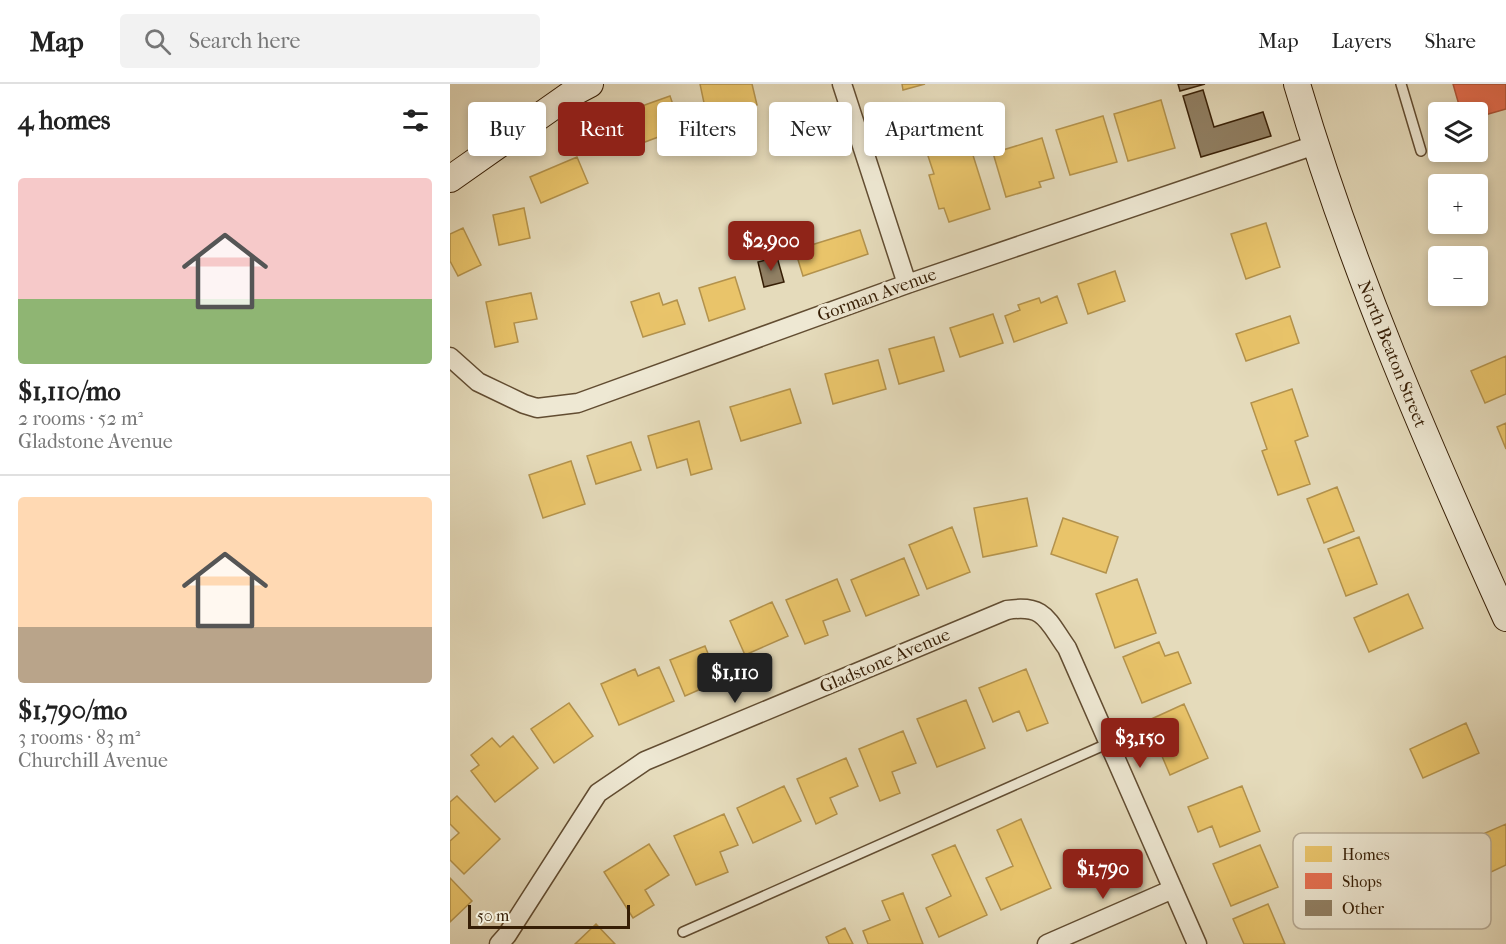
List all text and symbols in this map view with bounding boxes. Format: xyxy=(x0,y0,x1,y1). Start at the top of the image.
search box xyxy=(120,14,540,68)
text: Map xyxy=(30,25,84,58)
icon: search xyxy=(141,25,174,58)
text: Search here xyxy=(189,28,300,54)
text: Map xyxy=(1258,29,1299,53)
text: Layers xyxy=(1332,29,1391,53)
text: Share xyxy=(1424,29,1476,53)
chip: Buy xyxy=(468,102,546,156)
chip: Rent xyxy=(558,102,645,156)
chip: Filters xyxy=(657,102,757,156)
chip: New xyxy=(769,102,852,156)
chip: Apartment xyxy=(864,102,1005,156)
map controls xyxy=(1428,102,1488,306)
button: layers xyxy=(1428,102,1488,162)
icon: filters xyxy=(399,104,432,137)
text: 4 homes xyxy=(18,105,110,136)
button: + xyxy=(1428,174,1488,234)
icon: home xyxy=(171,217,279,325)
pin: $2,900 xyxy=(722,221,820,272)
text: $2,900 xyxy=(742,229,800,252)
button: − xyxy=(1428,246,1488,306)
street label: Gorman Avenue xyxy=(815,264,939,326)
street label: North Beaton Street xyxy=(1353,277,1431,431)
text: $1,110/mo xyxy=(18,376,121,407)
text: 2 rooms · 52 m² xyxy=(18,407,143,430)
text: Gladstone Avenue xyxy=(18,430,173,453)
icon: home xyxy=(171,536,279,644)
street label: Gladstone Avenue xyxy=(817,624,953,698)
pin: $1,110 xyxy=(686,653,784,704)
text: $1,110 xyxy=(711,661,759,684)
text: $1,790/mo xyxy=(18,695,127,726)
pin: $3,150 xyxy=(1091,718,1189,769)
text: 3 rooms · 83 m² xyxy=(18,726,141,749)
text: $3,150 xyxy=(1115,726,1165,749)
text: Churchill Avenue xyxy=(18,749,168,772)
legend xyxy=(1293,833,1491,929)
text: Homes xyxy=(1342,845,1390,864)
pin: $1,790 xyxy=(1054,849,1152,900)
text: $1,790 xyxy=(1077,857,1129,880)
text: Shops xyxy=(1342,872,1382,891)
text: Other xyxy=(1342,899,1384,918)
scale bar xyxy=(468,902,630,930)
text: 50 m xyxy=(477,906,509,925)

